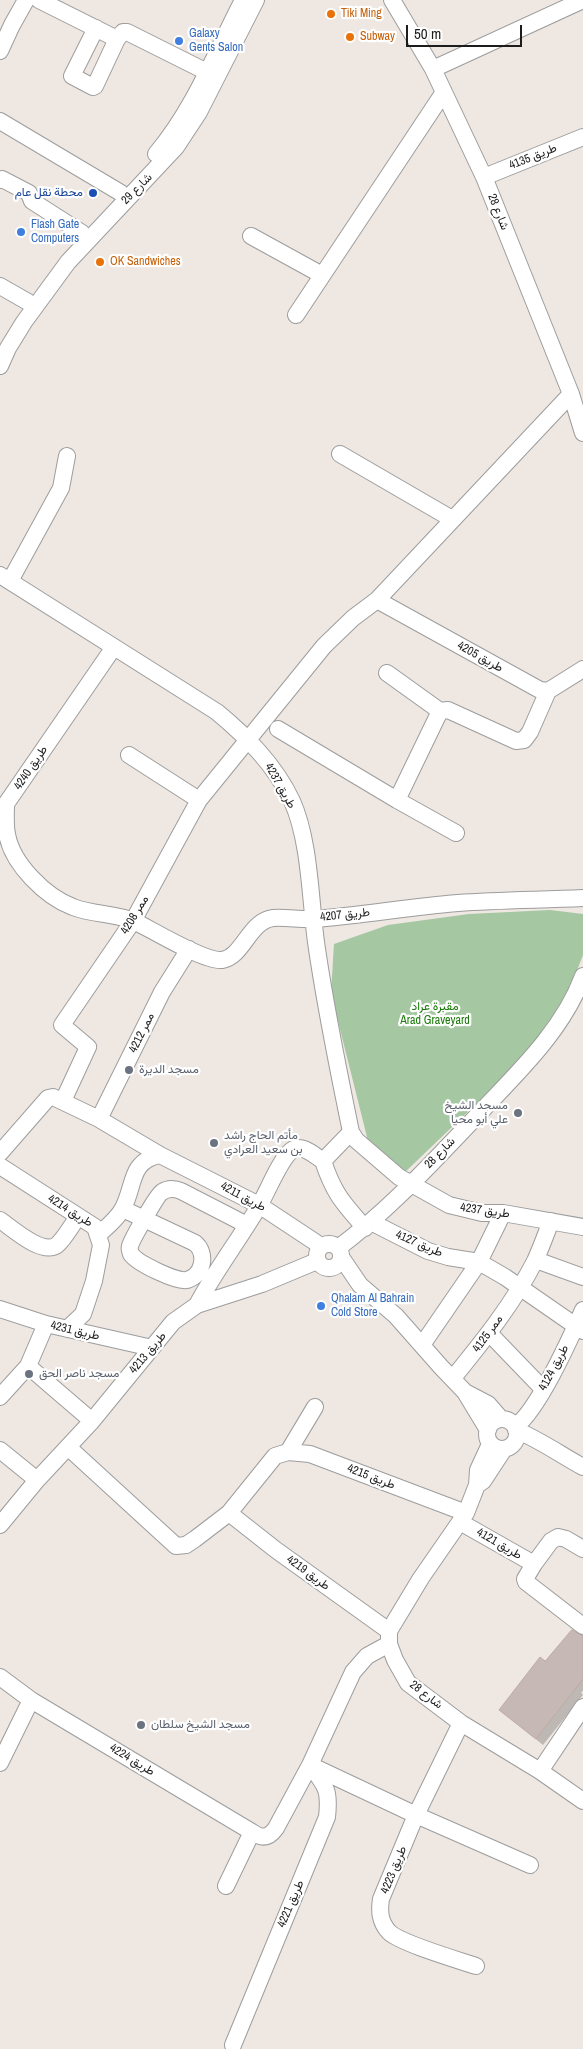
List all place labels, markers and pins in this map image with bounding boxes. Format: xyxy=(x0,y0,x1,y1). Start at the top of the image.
place label: Tiki Ming xyxy=(341,7,382,21)
marker: Tiki Ming xyxy=(325,8,337,20)
place label: Galaxy Gents Salon xyxy=(189,27,243,55)
place label: Subway xyxy=(360,30,395,44)
marker: Subway xyxy=(344,31,356,43)
marker: Galaxy Gents Salon xyxy=(173,35,185,47)
place label: محطة نقل عام xyxy=(15,186,83,200)
marker: محطة نقل عام xyxy=(87,187,99,199)
place label: Flash Gate Computers xyxy=(31,218,79,246)
marker: Flash Gate Computers xyxy=(15,226,27,238)
place label: OK Sandwiches xyxy=(110,255,181,269)
marker: OK Sandwiches xyxy=(94,256,106,268)
place label: مسجد الديرة xyxy=(139,1063,199,1077)
marker: مسجد الديرة xyxy=(123,1064,135,1076)
place label: مسجد الشيخ علي أبو محيا xyxy=(445,1099,508,1127)
marker: مسجد الشيخ علي أبو محيا xyxy=(512,1107,524,1119)
place label: مأتم الحاج راشد بن سعيد العرادي xyxy=(224,1129,303,1157)
marker: مأتم الحاج راشد بن سعيد العرادي xyxy=(208,1137,220,1149)
place label: Qhalam Al Bahrain Cold Store xyxy=(331,1292,414,1320)
marker: Qhalam Al Bahrain Cold Store xyxy=(315,1300,327,1312)
place label: مسجد ناصر الحق xyxy=(39,1367,119,1381)
marker: مسجد ناصر الحق xyxy=(23,1368,35,1380)
place label: مسجد الشيخ سلطان xyxy=(151,1718,250,1732)
marker: مسجد الشيخ سلطان xyxy=(135,1719,147,1731)

